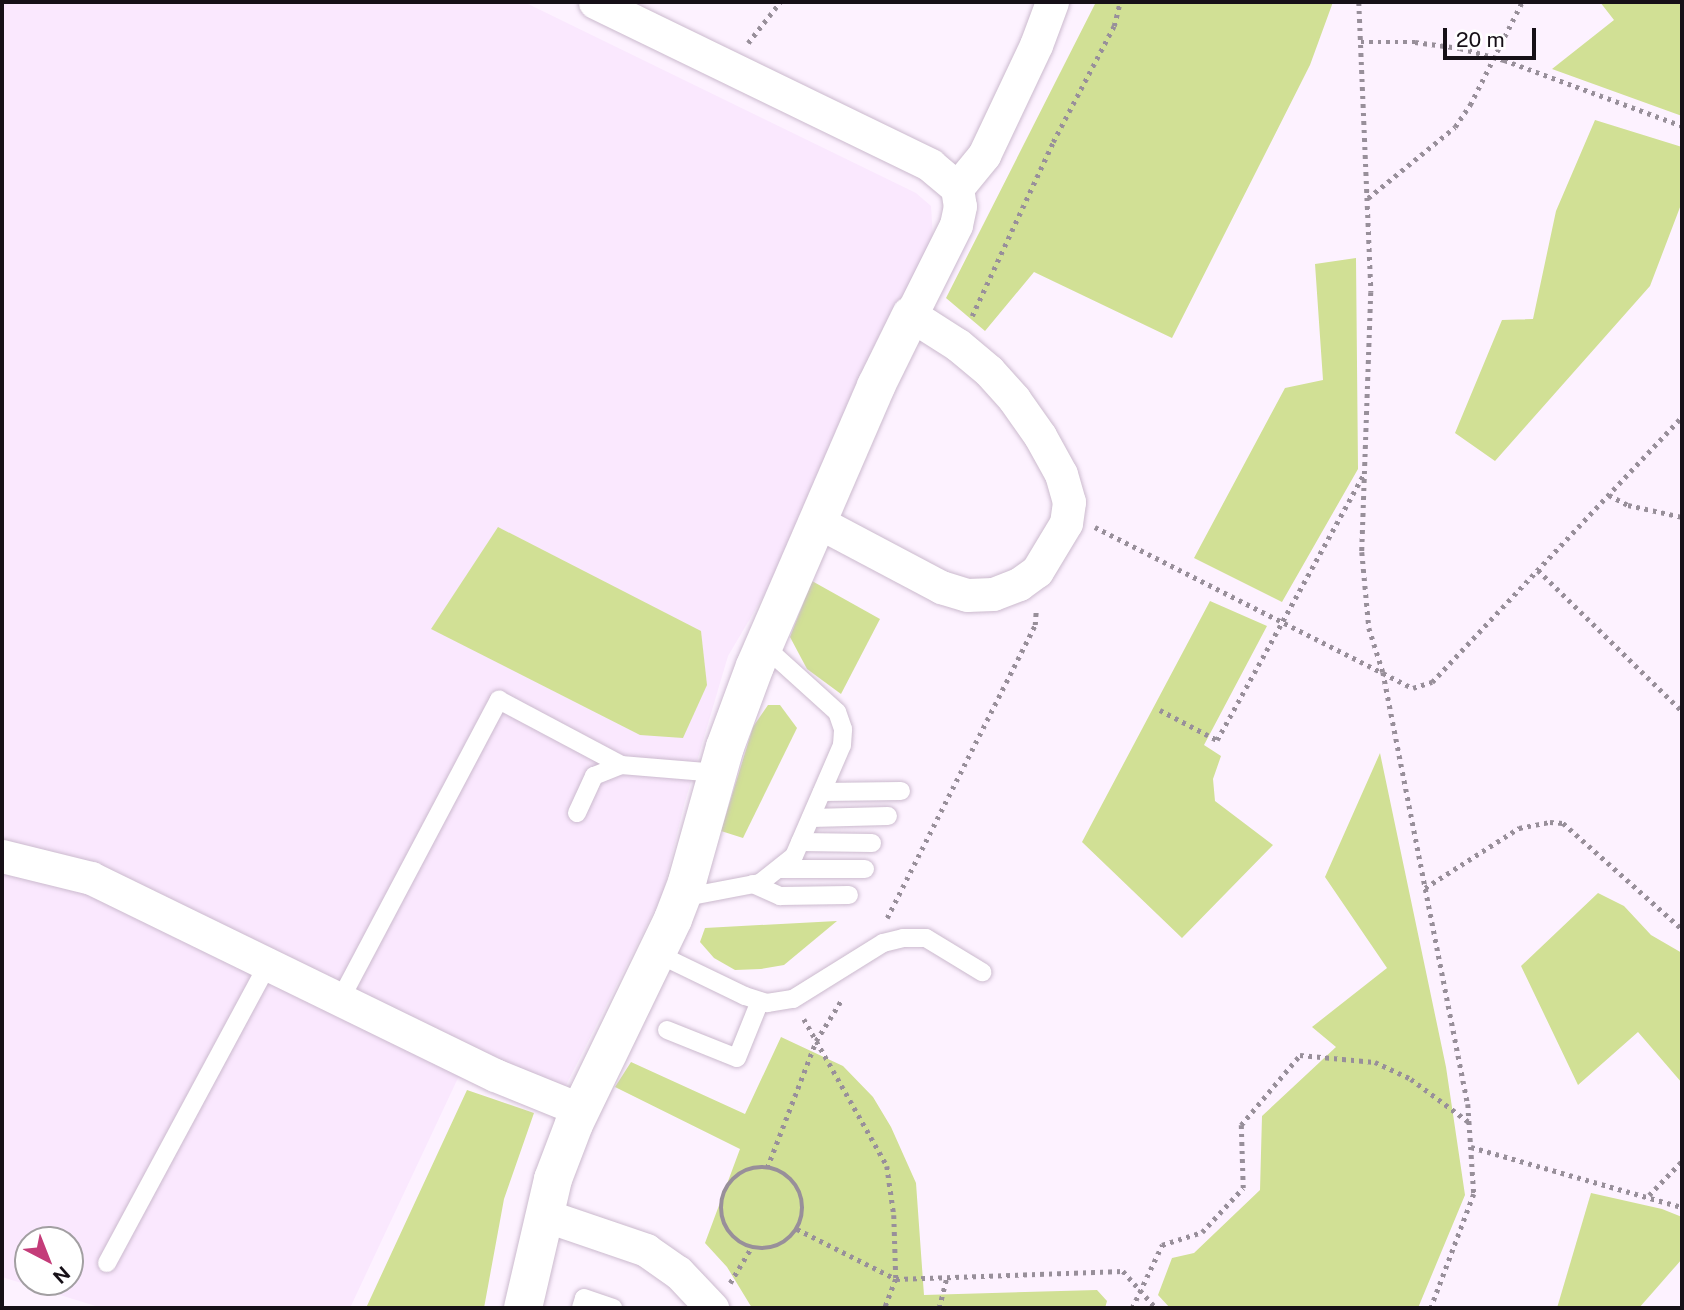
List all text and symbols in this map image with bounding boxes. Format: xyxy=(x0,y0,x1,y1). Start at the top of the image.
scale bar xyxy=(1446,14,1539,58)
text: 20 m xyxy=(1456,27,1505,52)
north arrow xyxy=(14,1226,84,1296)
text: N xyxy=(49,1262,75,1288)

